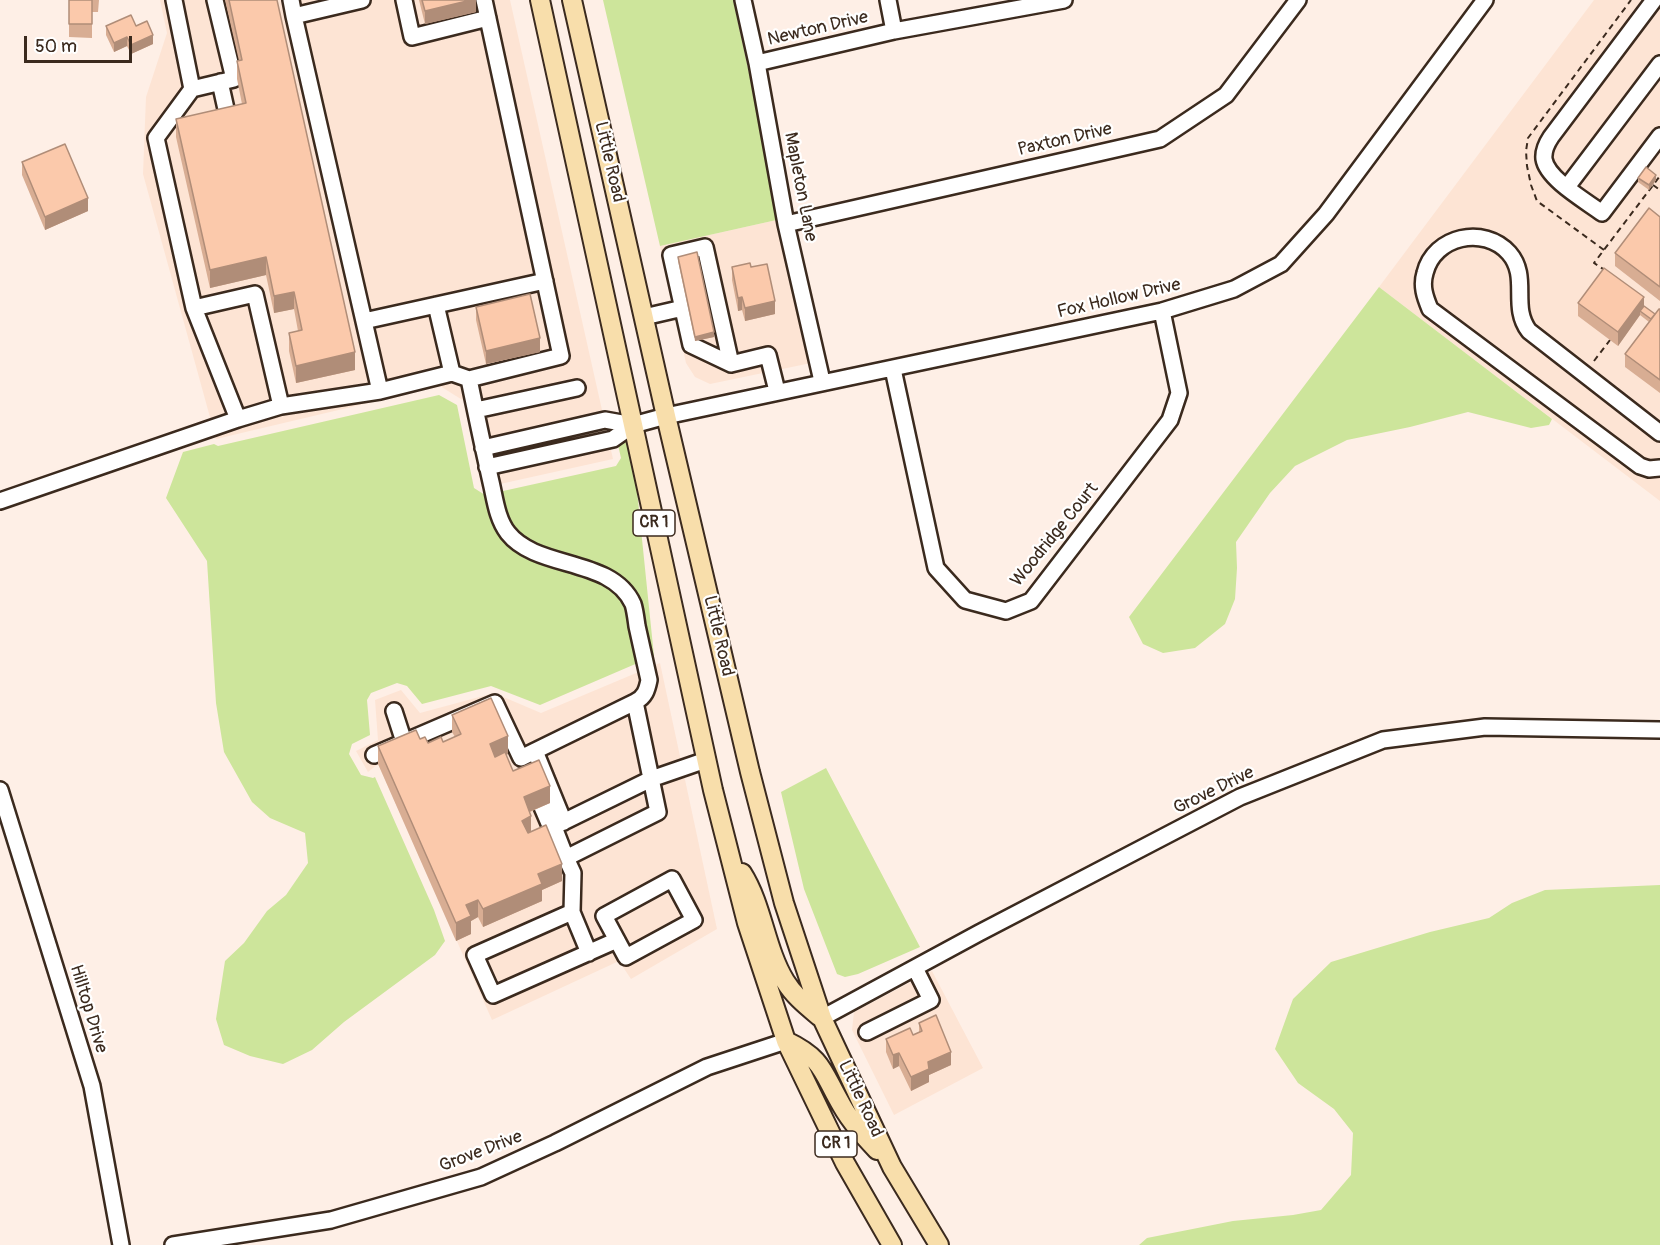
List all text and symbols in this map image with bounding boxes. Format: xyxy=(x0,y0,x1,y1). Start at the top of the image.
street label: Newton Drive xyxy=(766,7,870,51)
scale bar xyxy=(27,24,135,62)
text: 50 m xyxy=(35,35,77,58)
street label: Paxton Drive xyxy=(1016,119,1114,161)
street label: Little Road xyxy=(589,120,629,204)
street label: Mapleton Lane xyxy=(779,131,821,243)
street label: Fox Hollow Drive xyxy=(1055,274,1183,324)
street label: Woodridge Court xyxy=(1007,479,1103,591)
road number: CR 1 xyxy=(633,510,675,536)
street label: Little Road xyxy=(698,594,738,678)
street label: Grove Drive xyxy=(1170,762,1258,820)
street label: Hilltop Drive xyxy=(64,962,112,1056)
street label: Little Road xyxy=(833,1057,887,1141)
street label: Grove Drive xyxy=(437,1126,525,1178)
road number: CR 1 xyxy=(815,1131,857,1157)

